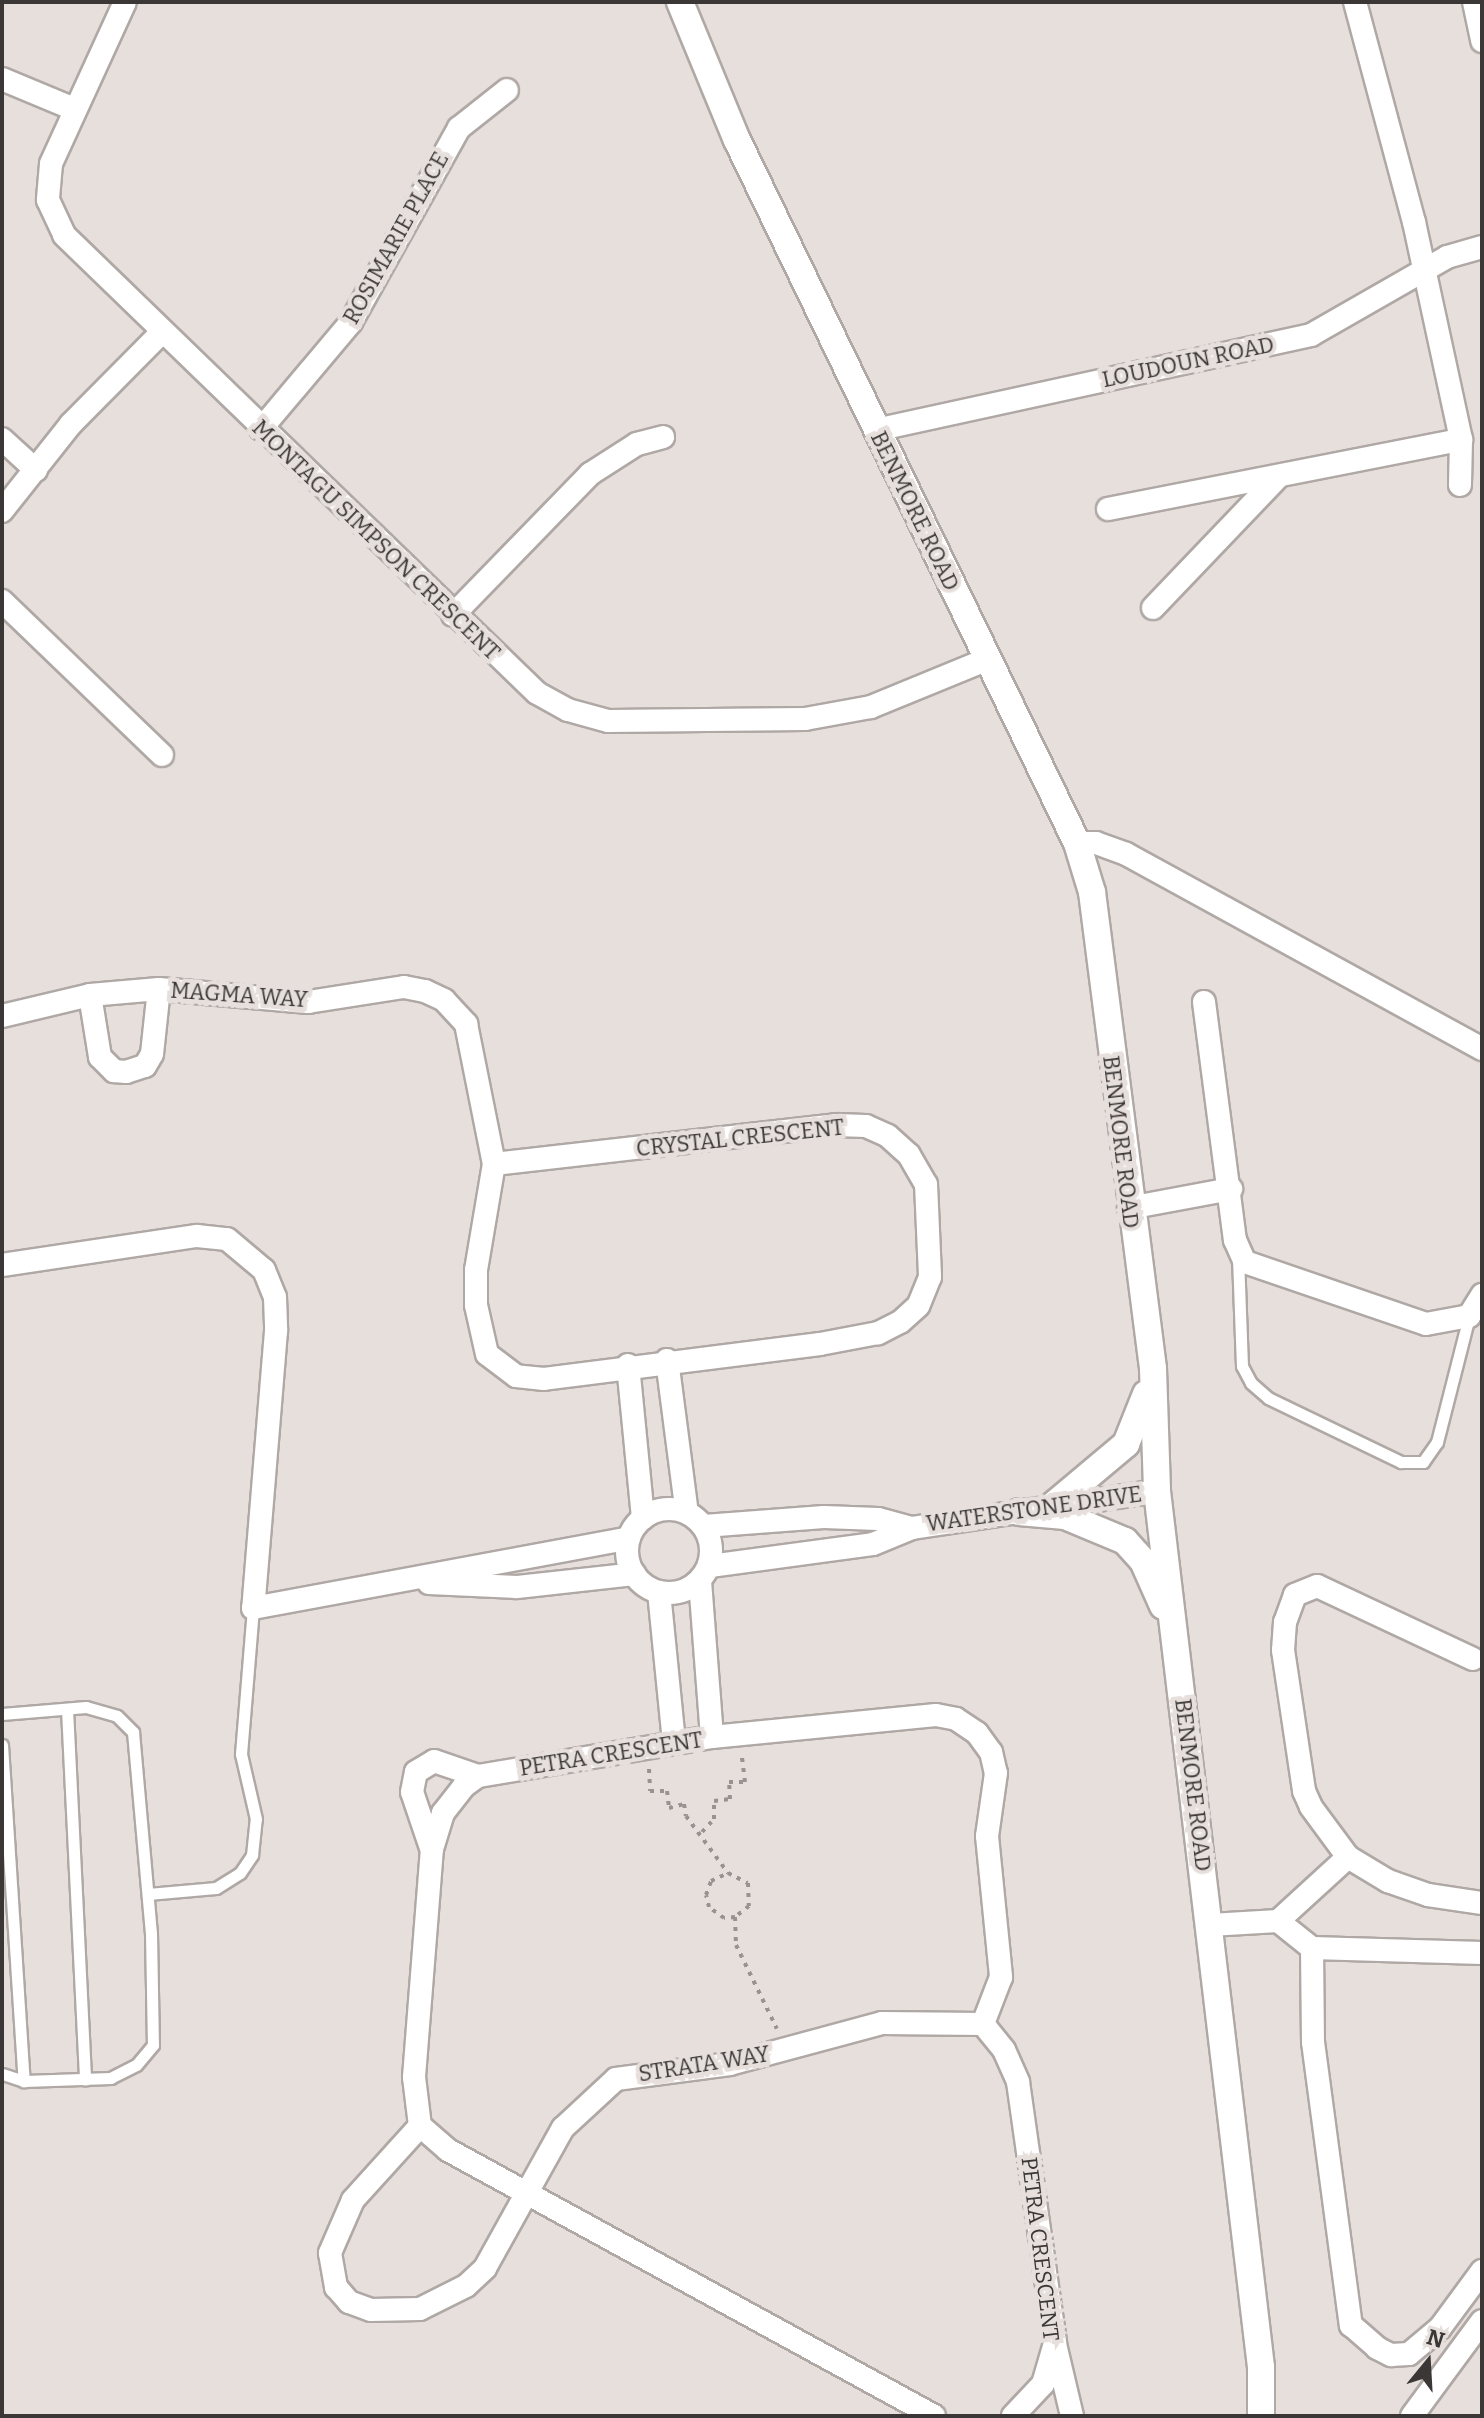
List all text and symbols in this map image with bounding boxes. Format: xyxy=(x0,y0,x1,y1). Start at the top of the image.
street label: ROSIMARIE PLACE xyxy=(338,147,454,329)
street label: LOUDOUN ROAD xyxy=(1100,331,1276,393)
street label: MONTAGU SIMPSON CRESCENT xyxy=(247,415,505,665)
street label: BENMORE ROAD xyxy=(865,427,965,595)
street label: MAGMA WAY xyxy=(169,977,309,1013)
street label: BENMORE ROAD xyxy=(1097,1054,1145,1230)
street label: CRYSTAL CRESCENT xyxy=(635,1114,845,1162)
street label: WATERSTONE DRIVE xyxy=(925,1481,1143,1537)
street label: BENMORE ROAD xyxy=(1169,1697,1217,1873)
street label: PETRA CRESCENT xyxy=(518,1726,704,1782)
street label: STRATA WAY xyxy=(637,2041,771,2087)
street label: PETRA CRESCENT xyxy=(1016,2156,1064,2342)
north arrow xyxy=(1388,2322,1468,2402)
text: N xyxy=(1423,2323,1448,2354)

